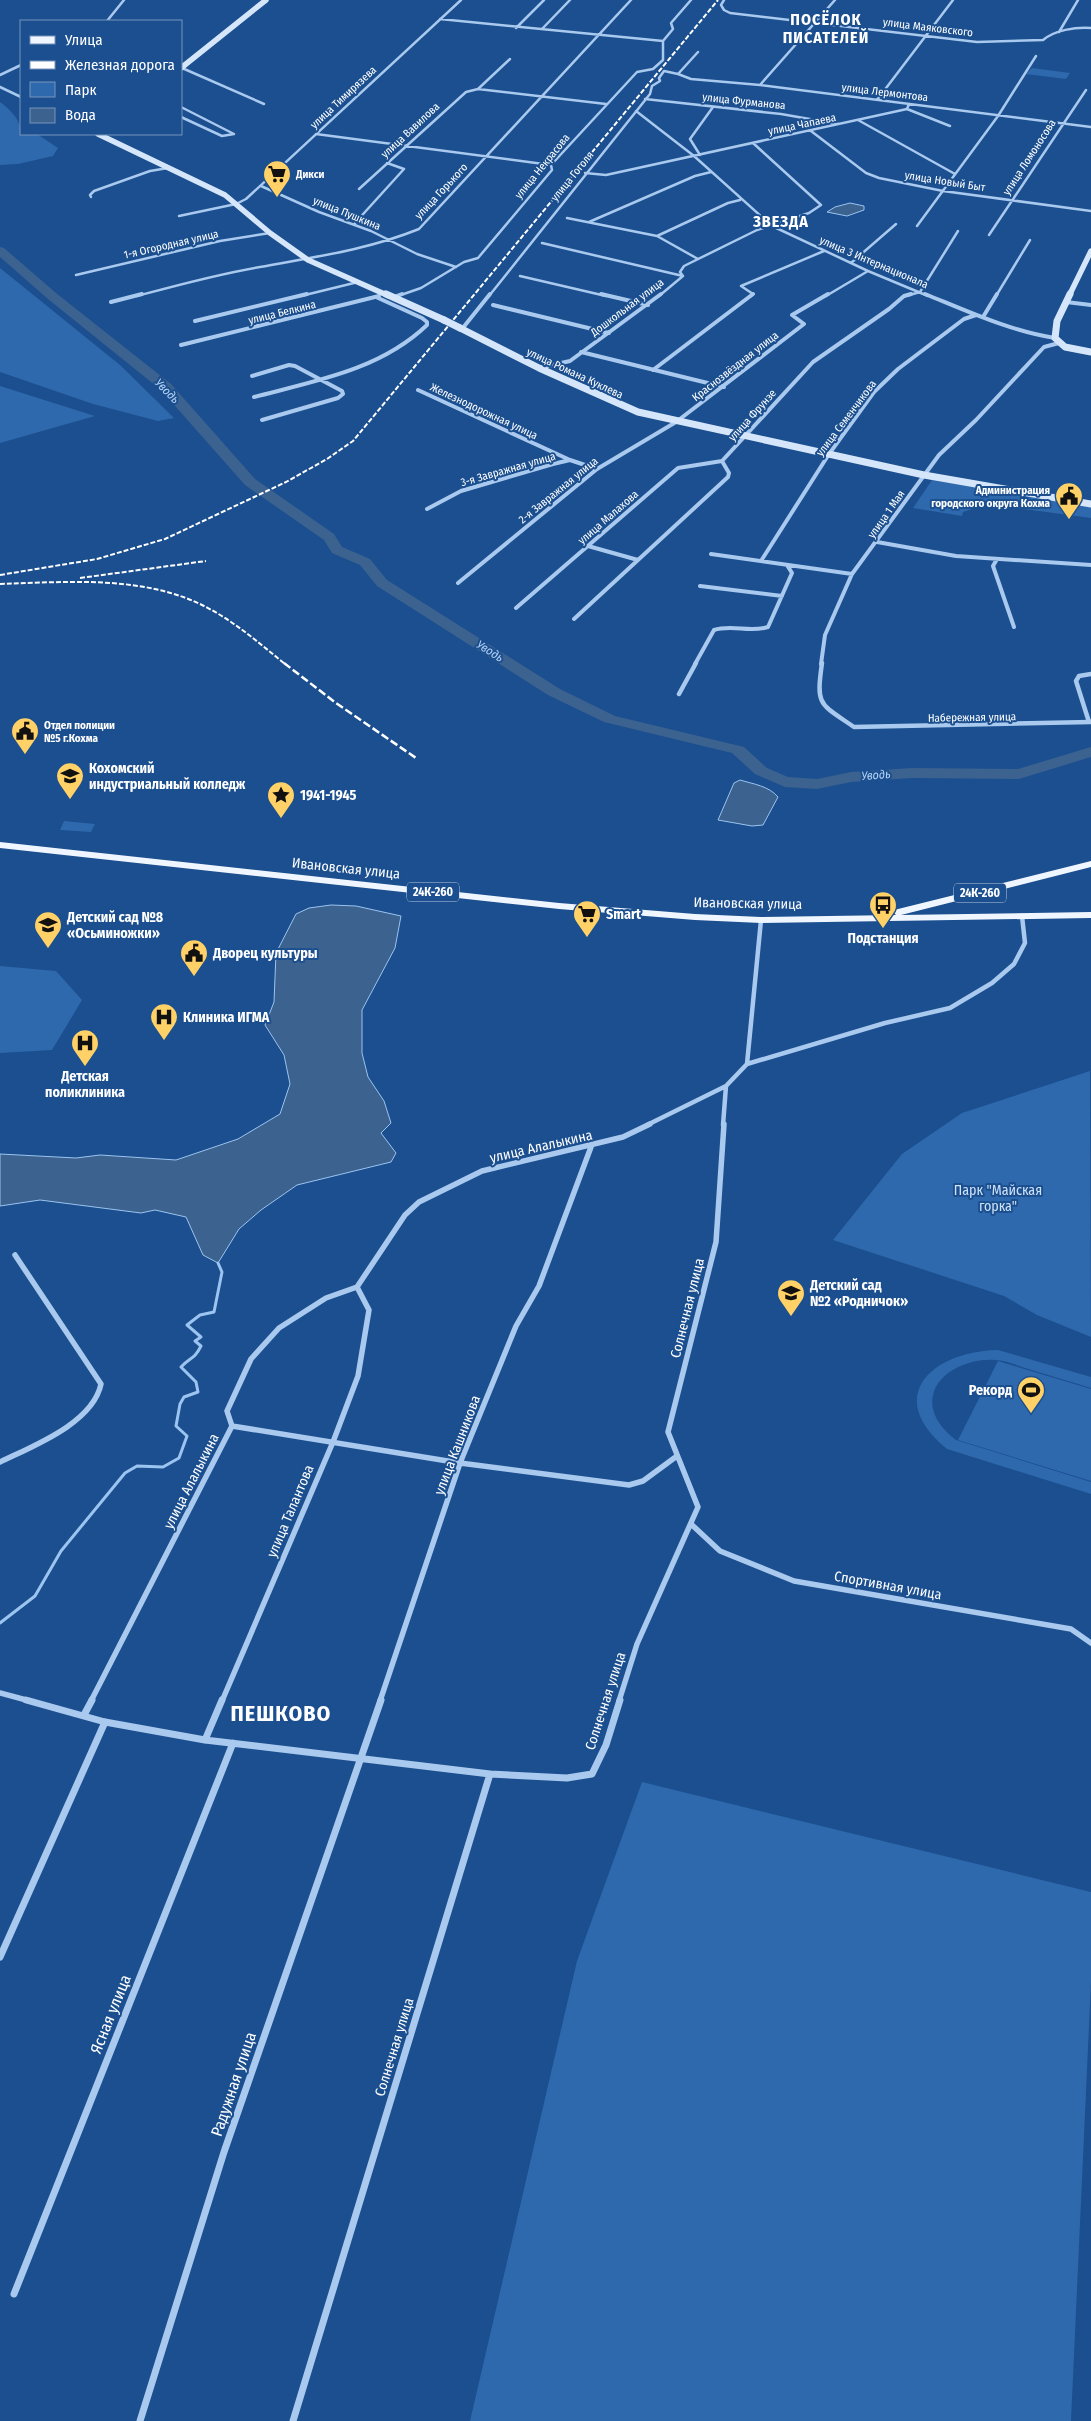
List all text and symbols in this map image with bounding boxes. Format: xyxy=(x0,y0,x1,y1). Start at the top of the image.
district label: ПОСЁЛОК ПИСАТЕЛЕЙ xyxy=(783,10,869,47)
street label: улица Маяковского xyxy=(882,16,974,39)
legend xyxy=(20,20,182,135)
text: Улица xyxy=(64,31,103,49)
text: Железная дорога xyxy=(65,56,175,74)
street label: улица Тимирязева xyxy=(308,63,379,131)
text: Парк xyxy=(65,81,96,99)
street label: улица Лермонтова xyxy=(841,81,929,104)
street label: улица Фурманова xyxy=(702,91,786,112)
street label: улица Вавилова xyxy=(378,100,442,161)
text: Вода xyxy=(65,106,96,124)
street label: улица Чапаева xyxy=(767,111,837,138)
street label: улица Ломоносова xyxy=(1000,117,1059,198)
street label: улица Некрасова xyxy=(512,131,572,201)
street label: улица Гоголя xyxy=(548,149,597,204)
supermarket icon: Дикси xyxy=(262,159,292,198)
street label: улица Горького xyxy=(412,161,471,222)
place label: Дикси xyxy=(295,168,324,181)
street label: улица Новый Быт xyxy=(904,169,987,194)
street label: улица Пушкина xyxy=(311,194,383,233)
district label: ЗВЕЗДА xyxy=(752,212,809,231)
street label: 1-я Огородная улица xyxy=(122,227,220,262)
street label: улица 3 Интернационала xyxy=(818,234,930,291)
street label: Дошкольная улица xyxy=(587,276,666,340)
street label: улица Белкина xyxy=(247,298,317,327)
street label: Краснозвёздная улица xyxy=(690,329,781,404)
street label: улица Романа Куклева xyxy=(524,345,625,402)
water label: Уводь xyxy=(152,376,183,407)
street label: улица Семенчикова xyxy=(814,378,879,459)
street label: Железнодорожная улица xyxy=(428,381,540,442)
street label: улица Фрунзе xyxy=(726,387,779,444)
street label: 3-я Завражная улица xyxy=(459,450,557,489)
street label: 2-я Завражная улица xyxy=(516,455,600,526)
public building icon: Администрация городского округа Кохма xyxy=(1054,481,1084,520)
place label: Администрация городского округа Кохма xyxy=(931,484,1051,510)
street label: улица Малахова xyxy=(575,488,641,547)
street label: улица 1 Мая xyxy=(865,488,908,541)
water label: Уводь xyxy=(474,637,506,665)
street label: Набережная улица xyxy=(928,710,1016,725)
public building icon: Отдел полиции №5 г.Кохма xyxy=(10,716,40,755)
place label: Отдел полиции №5 г.Кохма xyxy=(44,719,115,745)
place label: Кохомский индустриальный колледж xyxy=(89,760,246,793)
school or university icon: Кохомский индустриальный колледж xyxy=(55,761,85,800)
water label: Уводь xyxy=(861,767,891,783)
place icon: 1941-1945 xyxy=(266,780,296,819)
place label: 1941-1945 xyxy=(300,787,357,804)
street label: Ивановская улица xyxy=(291,854,401,883)
road number: 24К-260 xyxy=(407,882,459,902)
road number: 24К-260 xyxy=(954,884,1006,902)
bus stop icon: Подстанция xyxy=(868,890,898,929)
street label: Ивановская улица xyxy=(694,894,803,913)
supermarket icon: Smart xyxy=(572,899,602,938)
place label: Smart xyxy=(606,906,642,923)
place label: Детский сад №8 «Осьминожки» xyxy=(66,909,164,942)
school or university icon: Детский сад №8 «Осьминожки» xyxy=(33,910,63,949)
place label: Подстанция xyxy=(848,930,918,947)
public building icon: Дворец культуры xyxy=(179,938,209,977)
place label: Дворец культуры xyxy=(212,945,318,962)
hospital icon: Клиника ИГМА xyxy=(149,1002,179,1041)
place label: Клиника ИГМА xyxy=(183,1009,270,1026)
hospital icon: Детская поликлиника xyxy=(70,1028,100,1067)
place label: Детская поликлиника xyxy=(45,1068,125,1101)
street label: улица Алалыкина xyxy=(488,1126,594,1167)
park label: Парк "Майская горка" xyxy=(954,1182,1042,1215)
street label: Солнечная улица xyxy=(667,1256,708,1360)
place label: Детский сад №2 «Родничок» xyxy=(809,1277,908,1310)
school or university icon: Детский сад №2 «Родничок» xyxy=(776,1278,806,1317)
sports icon: Рекорд xyxy=(1016,1375,1046,1414)
place label: Рекорд xyxy=(969,1382,1012,1399)
street label: улица Кашникова xyxy=(431,1393,484,1497)
street label: улица Алалыкина xyxy=(160,1431,223,1532)
street label: улица Талантова xyxy=(263,1462,318,1560)
street label: Спортивная улица xyxy=(833,1568,943,1603)
street label: Солнечная улица xyxy=(582,1650,629,1752)
district label: ПЕШКОВО xyxy=(231,1700,331,1727)
street label: Ясная улица xyxy=(86,1972,135,2057)
street label: Солнечная улица xyxy=(371,1996,418,2098)
street label: Радужная улица xyxy=(207,2029,260,2139)

